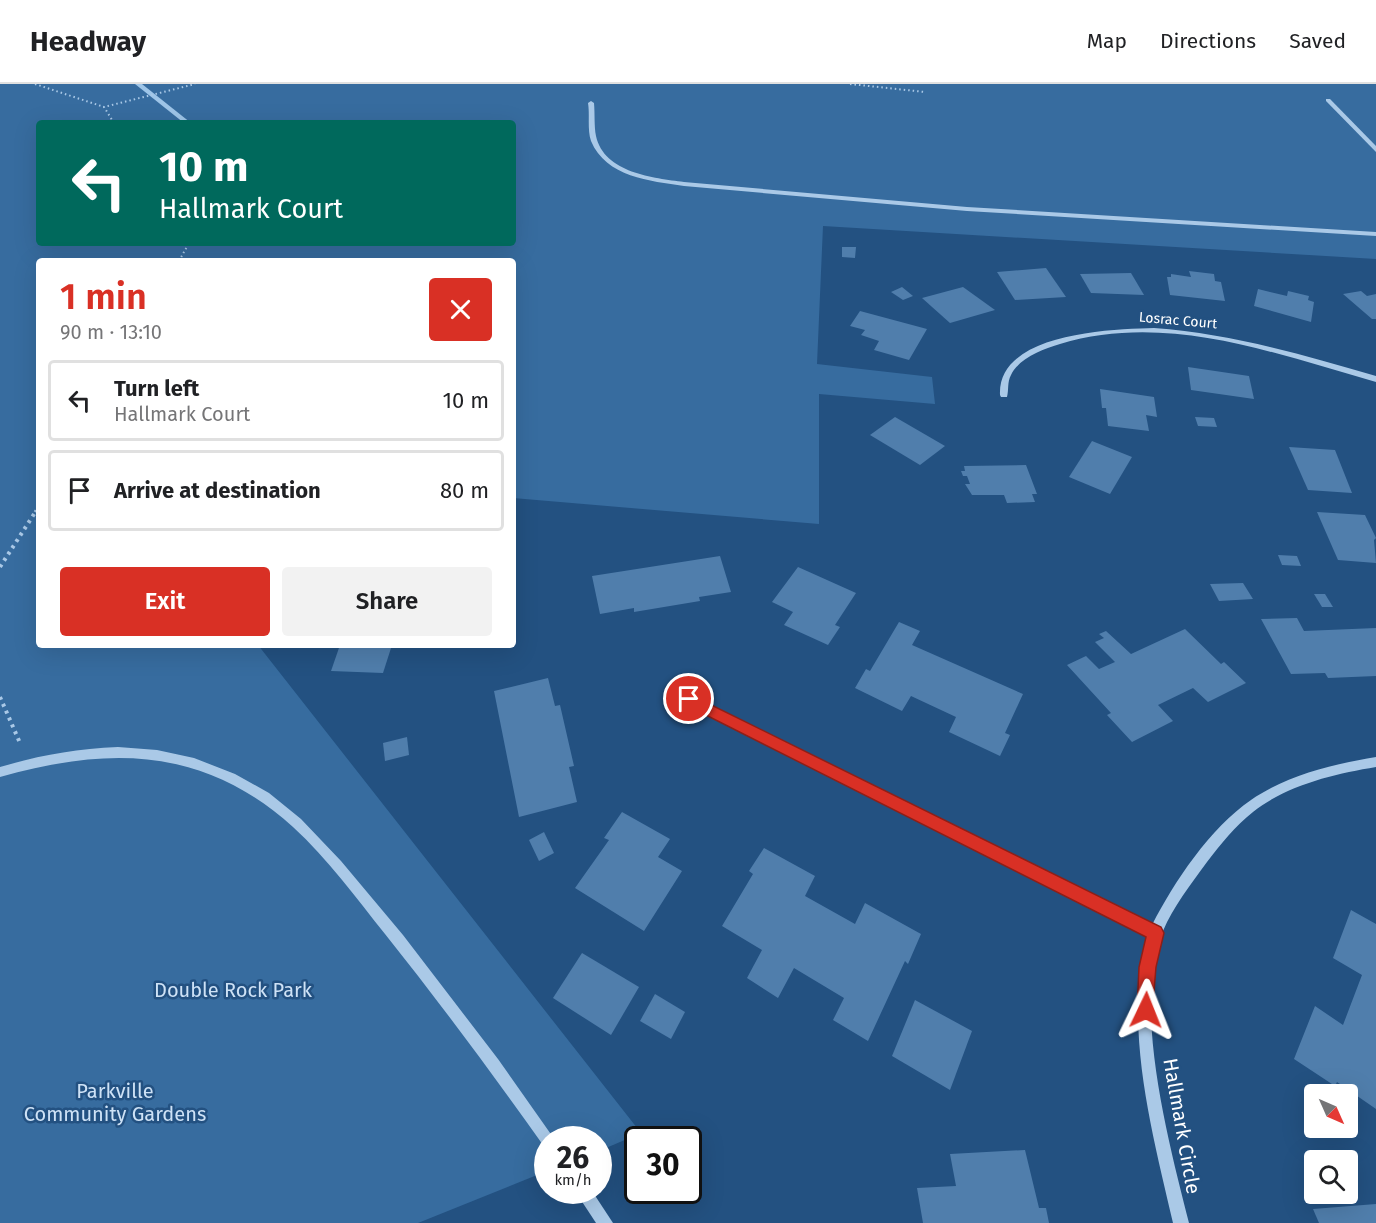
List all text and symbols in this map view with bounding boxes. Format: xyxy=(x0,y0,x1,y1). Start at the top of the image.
text: Headway xyxy=(30,25,146,58)
text: Map xyxy=(1087,28,1127,54)
text: Directions xyxy=(1160,28,1256,54)
text: Saved xyxy=(1289,28,1346,54)
text: 10 m xyxy=(159,142,249,192)
icon: left xyxy=(60,144,138,222)
text: Hallmark Court xyxy=(159,193,343,225)
text: 1 min xyxy=(60,275,147,319)
button: close xyxy=(429,278,492,341)
street label: Losrac Court xyxy=(1138,309,1219,332)
text: 90 m · 13:10 xyxy=(60,320,162,344)
text: Turn left xyxy=(114,375,199,402)
icon: left xyxy=(63,384,96,417)
text: 10 m xyxy=(443,387,489,414)
text: Hallmark Court xyxy=(114,402,250,426)
icon: arrive xyxy=(63,474,96,507)
text: Arrive at destination xyxy=(114,477,321,504)
text: 80 m xyxy=(440,477,489,504)
button: Exit xyxy=(60,567,270,636)
button: Share xyxy=(282,567,492,636)
pin xyxy=(663,673,714,724)
icon: arrive xyxy=(672,682,705,715)
park label: Double Rock Park xyxy=(154,978,313,1002)
position arrow xyxy=(1114,978,1178,1042)
street label: Hallmark Circle xyxy=(1158,1056,1206,1196)
park label: Parkville Community Gardens xyxy=(24,1079,206,1126)
north arrow xyxy=(1304,1084,1358,1138)
map controls xyxy=(1304,1084,1358,1204)
speed limit sign: 30 xyxy=(624,1126,702,1204)
text: 26 xyxy=(557,1140,589,1176)
button: search xyxy=(1304,1150,1358,1204)
text: km/h xyxy=(554,1171,592,1189)

